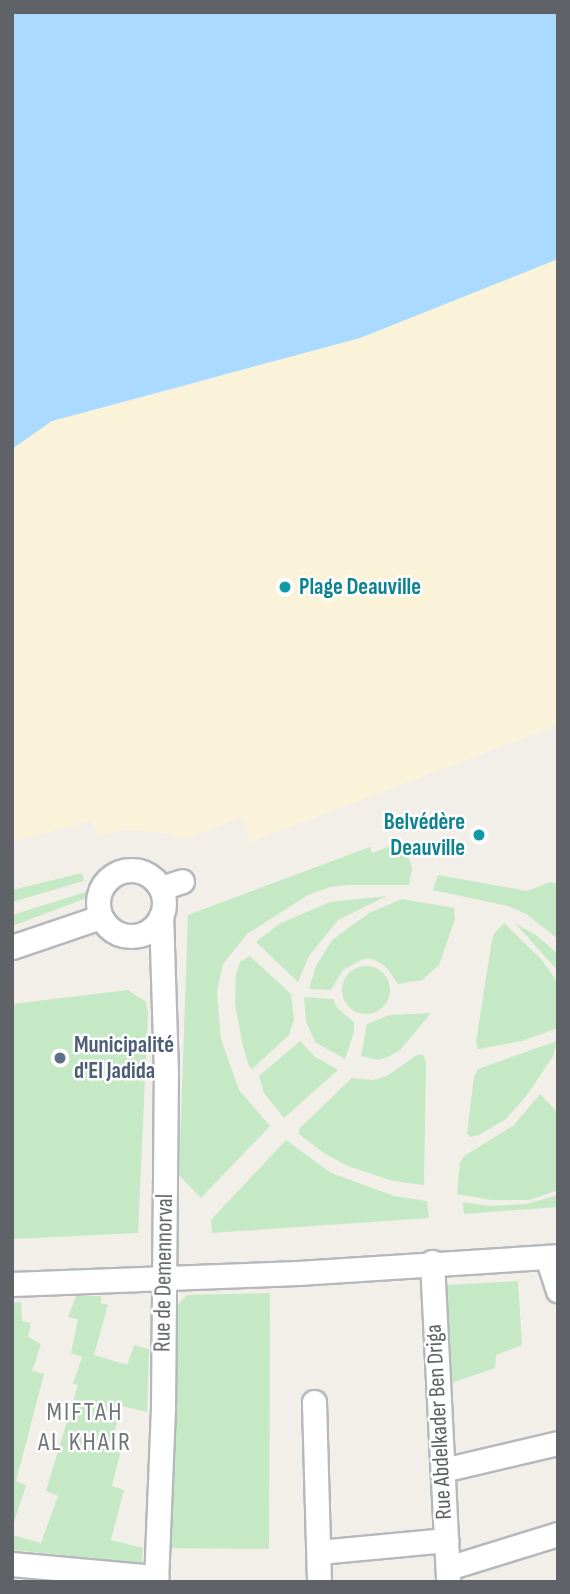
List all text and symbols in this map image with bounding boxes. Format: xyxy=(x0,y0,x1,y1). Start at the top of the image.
place label: Plage Deauville xyxy=(299,573,421,601)
marker: Plage Deauville xyxy=(277,579,293,595)
place label: Belvédère Deauville xyxy=(384,808,465,862)
marker: Belvédère Deauville xyxy=(471,827,487,843)
place label: Municipalité d'El Jadida xyxy=(74,1031,174,1085)
marker: Municipalité d'El Jadida xyxy=(52,1050,68,1066)
street label: Rue de Demennorval xyxy=(149,1194,179,1352)
street label: Rue Abdelkader Ben Driga xyxy=(420,1324,458,1520)
district label: MIFTAH AL KHAIR xyxy=(39,1397,131,1458)

